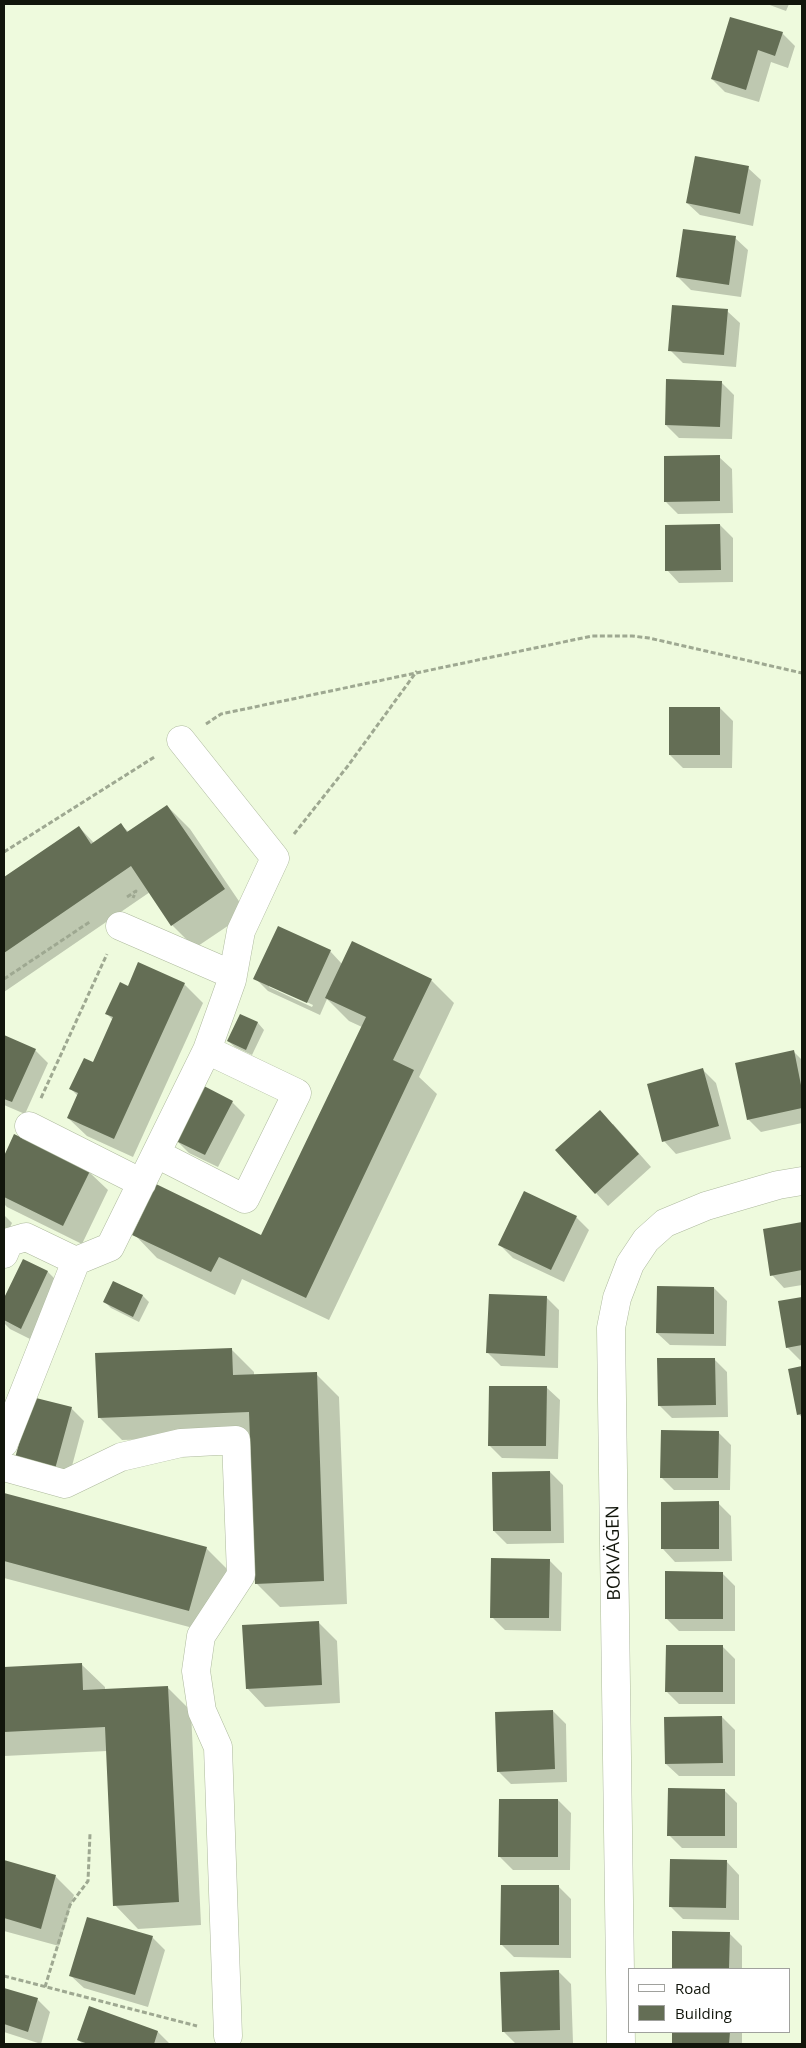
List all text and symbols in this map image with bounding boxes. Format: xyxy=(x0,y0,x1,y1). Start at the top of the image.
street label: BOKVÄGEN xyxy=(602,1505,626,1601)
legend xyxy=(628,1968,791,2033)
text: Road xyxy=(675,1978,711,1998)
text: Building xyxy=(675,2003,732,2023)

